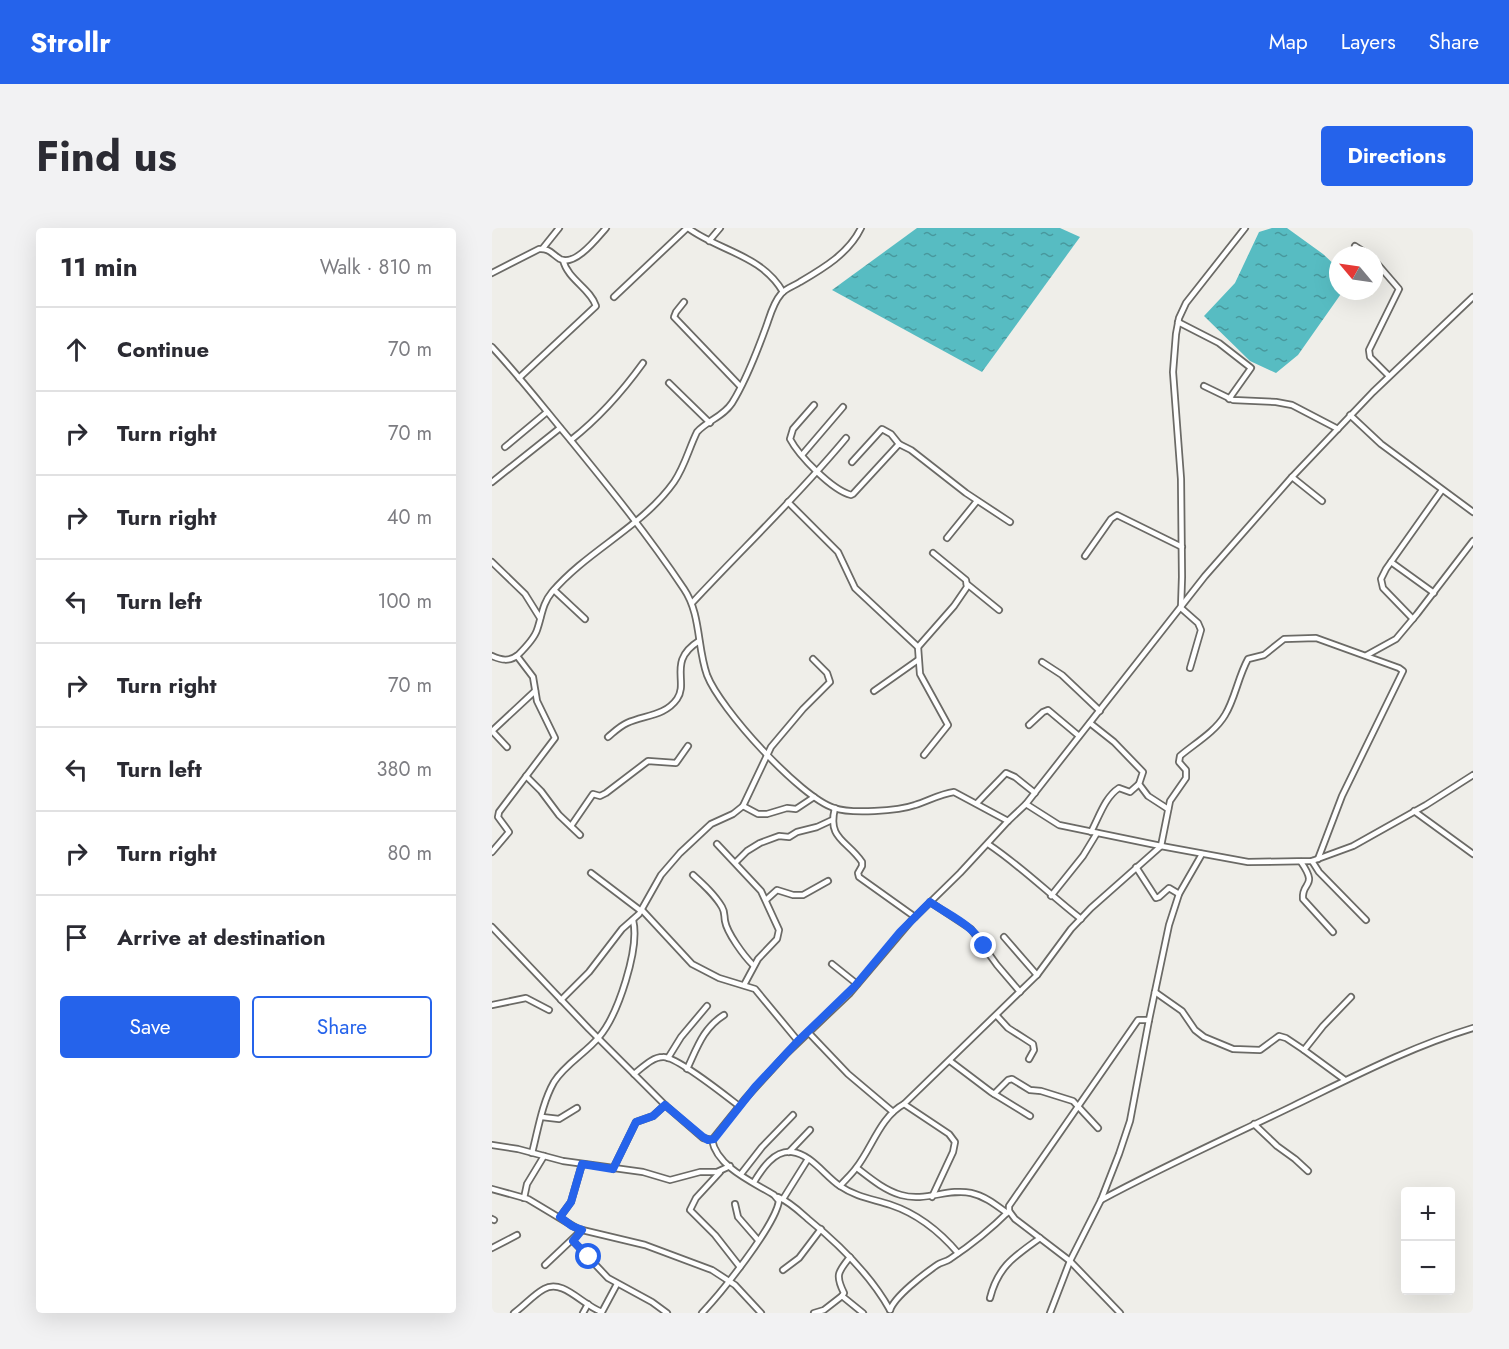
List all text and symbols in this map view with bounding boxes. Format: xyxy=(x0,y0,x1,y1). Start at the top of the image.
text: Strollr xyxy=(30,22,111,63)
text: Map xyxy=(1269,27,1308,57)
text: Layers xyxy=(1341,27,1396,57)
text: Share xyxy=(1429,27,1479,57)
text: Find us xyxy=(36,126,177,187)
button: Directions xyxy=(1321,126,1473,186)
north arrow xyxy=(1329,246,1383,300)
text: 11 min xyxy=(60,248,138,286)
text: Walk · 810 m xyxy=(320,253,432,282)
icon: ahead xyxy=(60,333,93,366)
text: Continue xyxy=(117,333,209,365)
text: 70 m xyxy=(388,335,432,364)
icon: right xyxy=(60,417,93,450)
text: Turn right xyxy=(117,417,217,449)
text: 70 m xyxy=(388,419,432,448)
icon: right xyxy=(60,501,93,534)
text: Turn right xyxy=(117,501,217,533)
text: 40 m xyxy=(387,503,432,532)
icon: left xyxy=(60,585,93,618)
text: Turn left xyxy=(117,585,202,617)
text: 100 m xyxy=(377,587,432,616)
icon: right xyxy=(60,669,93,702)
text: Turn right xyxy=(117,669,217,701)
text: 70 m xyxy=(388,671,432,700)
icon: left xyxy=(60,753,93,786)
text: Turn left xyxy=(117,753,202,785)
text: 380 m xyxy=(377,755,432,784)
icon: right xyxy=(60,837,93,870)
text: Turn right xyxy=(117,837,217,869)
text: 80 m xyxy=(387,839,432,868)
icon: arrive xyxy=(60,921,93,954)
text: Arrive at destination xyxy=(117,921,326,953)
route end xyxy=(970,932,996,958)
button: Save xyxy=(60,996,240,1058)
button: Share xyxy=(252,996,432,1058)
map controls xyxy=(1401,1187,1455,1295)
button: + xyxy=(1401,1187,1455,1241)
button: − xyxy=(1401,1241,1455,1295)
route start xyxy=(575,1243,601,1269)

